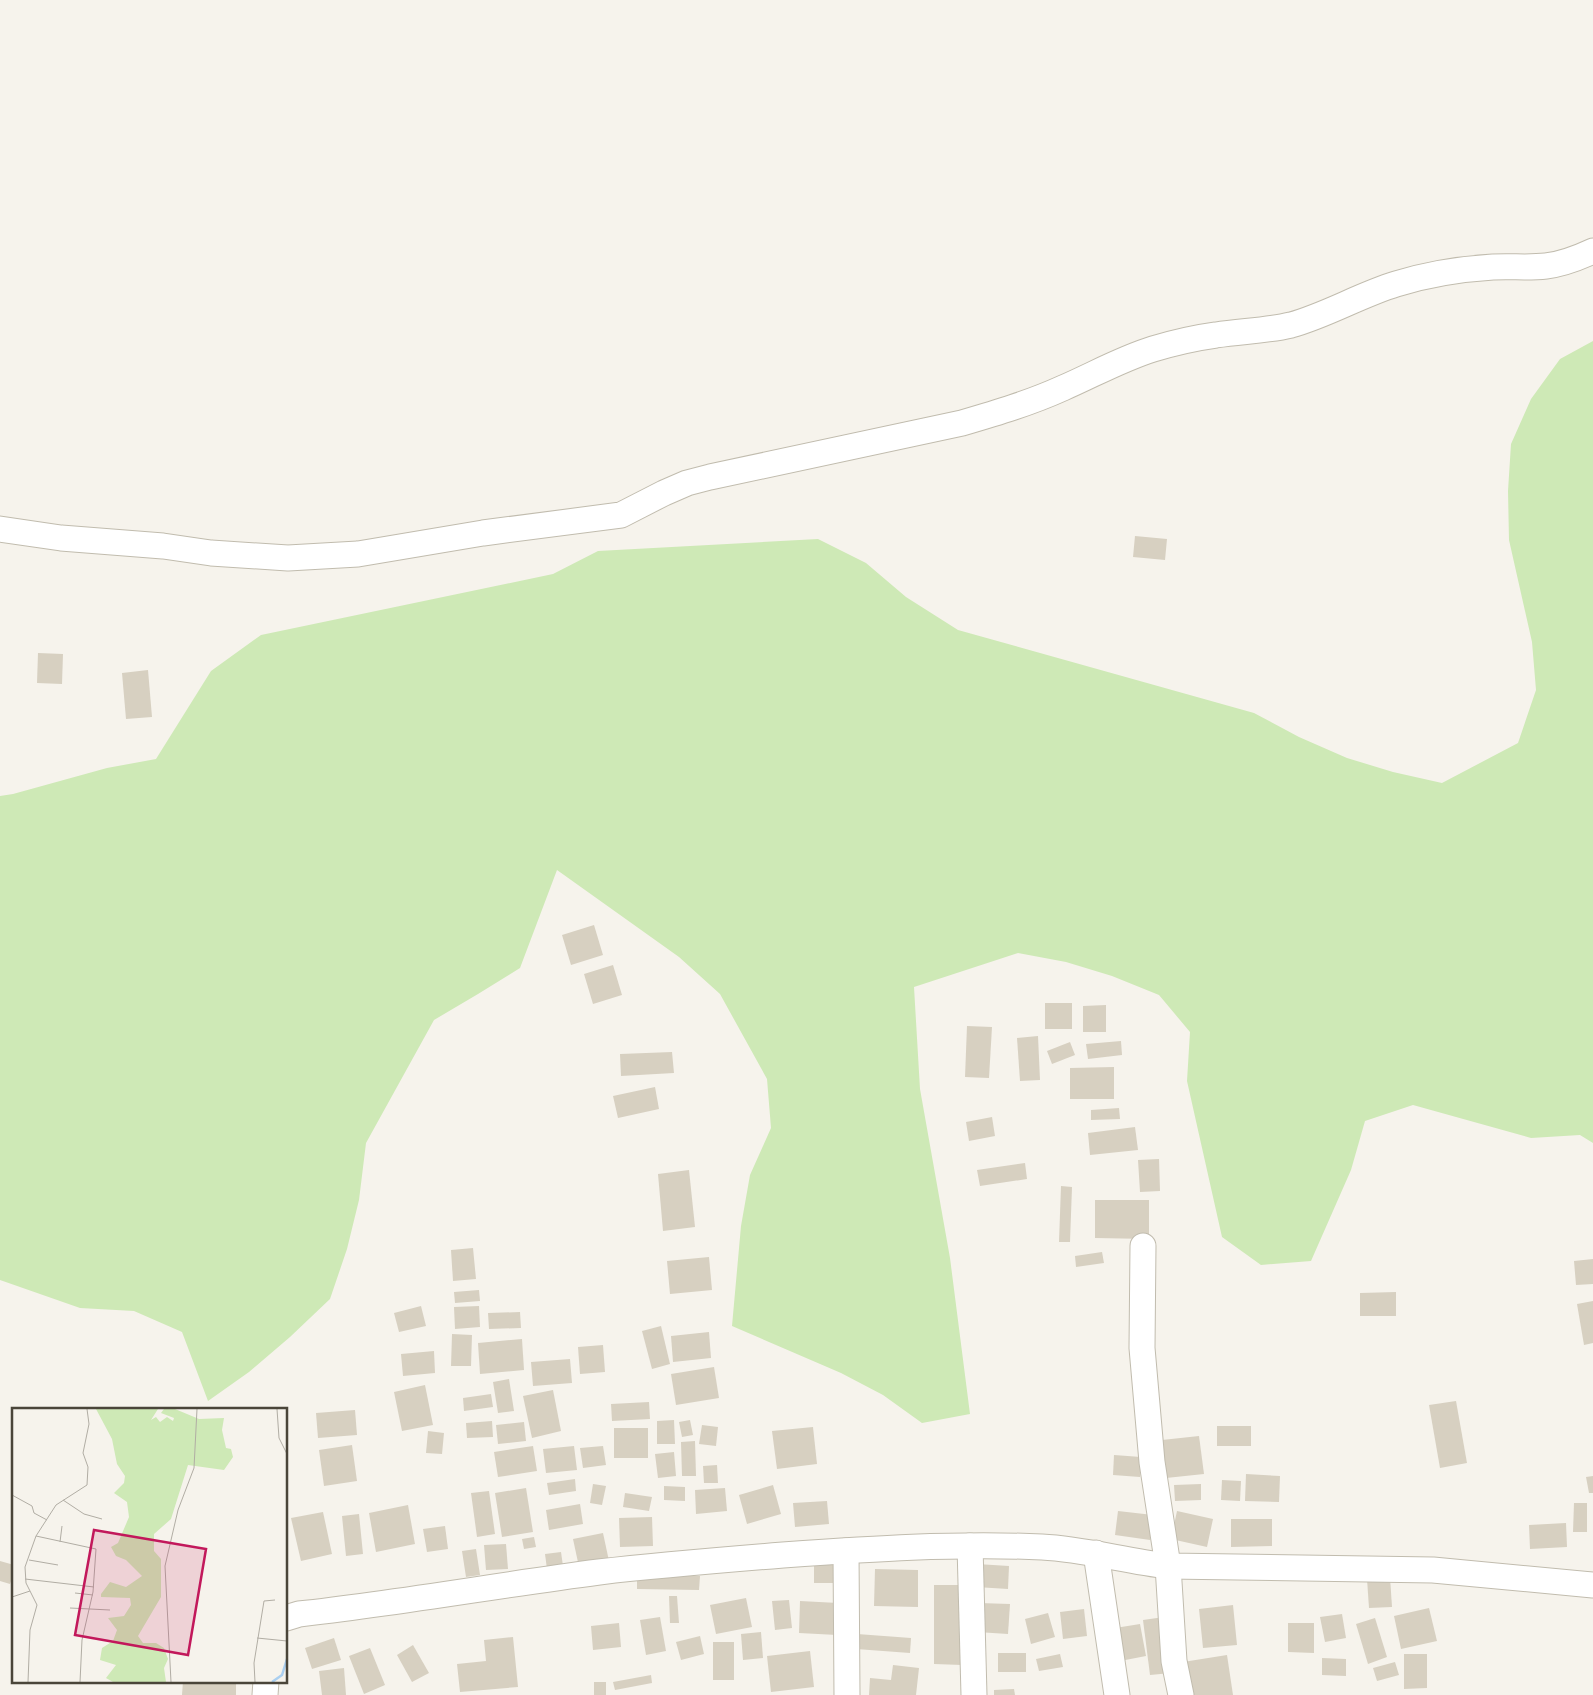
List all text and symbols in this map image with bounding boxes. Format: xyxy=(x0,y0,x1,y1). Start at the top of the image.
inset map xyxy=(12,1408,288,1682)

